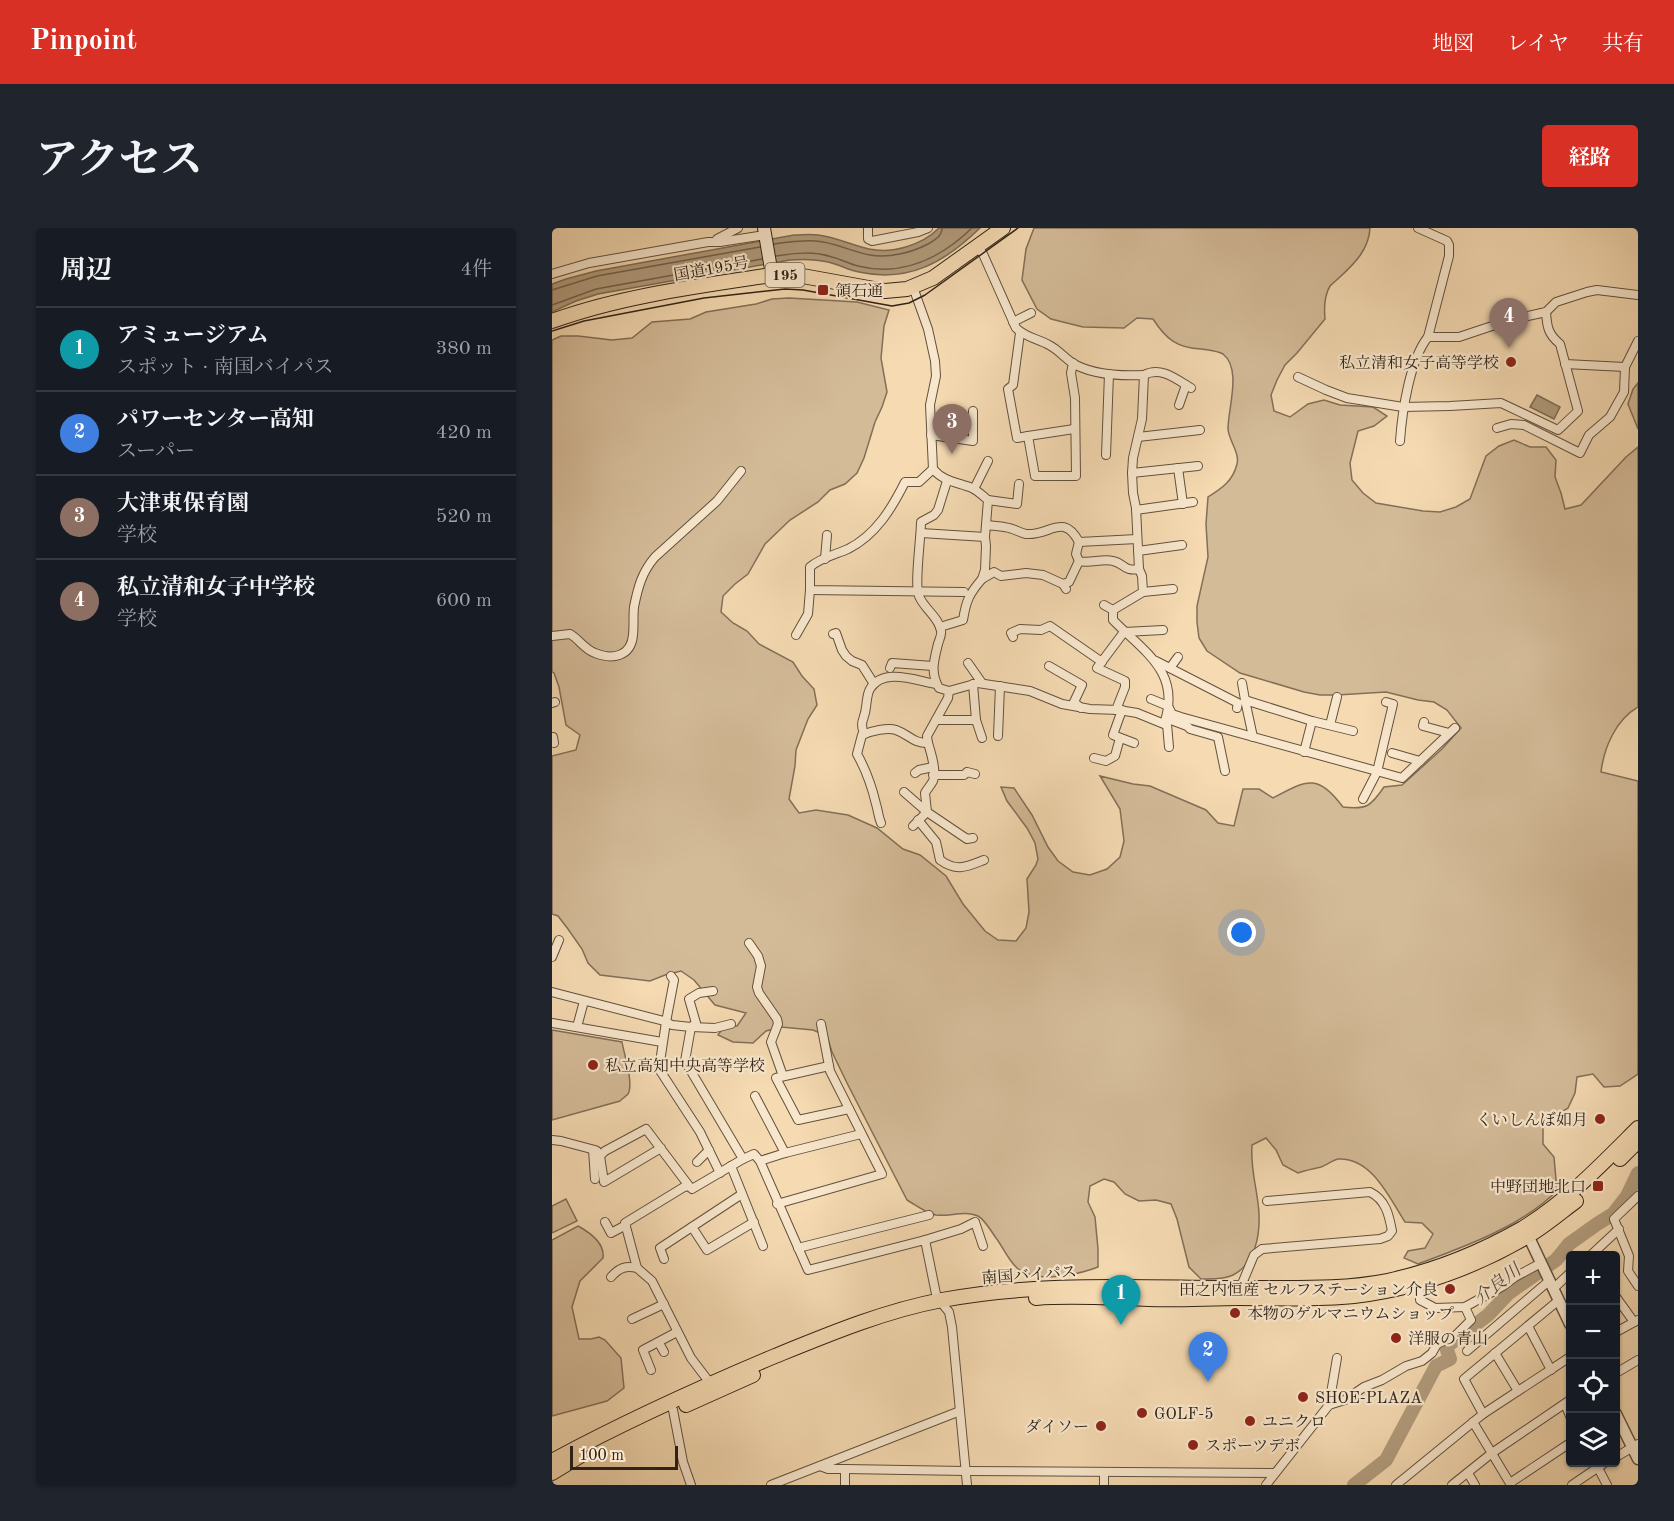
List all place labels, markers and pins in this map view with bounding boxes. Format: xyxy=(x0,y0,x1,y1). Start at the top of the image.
place label: 領石通 xyxy=(835,282,883,300)
marker: 領石通 xyxy=(816,283,830,297)
pin: 4 xyxy=(1490,298,1528,348)
place label: 私立清和女子高等学校 xyxy=(1339,354,1499,372)
marker: 私立清和女子高等学校 xyxy=(1504,355,1518,369)
pin: 3 xyxy=(932,404,972,454)
place label: 私立高知中央高等学校 xyxy=(605,1057,765,1075)
marker: 私立高知中央高等学校 xyxy=(586,1058,600,1072)
place label: くいしんぼ如月 xyxy=(1476,1111,1588,1129)
marker: くいしんぼ如月 xyxy=(1593,1112,1607,1126)
place label: 中野団地北口 xyxy=(1490,1178,1586,1196)
marker: 中野団地北口 xyxy=(1591,1179,1605,1193)
pin: 1 xyxy=(1102,1276,1140,1325)
place label: 田之内恒産 セルフステーション介良 xyxy=(1179,1281,1438,1299)
marker: 田之内恒産 セルフステーション介良 xyxy=(1443,1282,1457,1296)
place label: 本物のゲルマニウムショップ xyxy=(1247,1305,1454,1323)
marker: 本物のゲルマニウムショップ xyxy=(1228,1306,1242,1320)
place label: 洋服の青山 xyxy=(1408,1330,1488,1348)
marker: 洋服の青山 xyxy=(1389,1331,1403,1345)
pin: 2 xyxy=(1188,1332,1228,1382)
marker: SHOE-PLAZA xyxy=(1296,1390,1310,1404)
place label: SHOE-PLAZA xyxy=(1315,1391,1422,1407)
marker: GOLF-5 xyxy=(1135,1406,1149,1420)
place label: GOLF-5 xyxy=(1154,1407,1213,1423)
marker: ユニクロ xyxy=(1243,1414,1257,1428)
place label: ユニクロ xyxy=(1262,1414,1326,1431)
place label: ダイソー xyxy=(1025,1418,1089,1436)
marker: ダイソー xyxy=(1094,1419,1108,1433)
place label: スポーツデボ xyxy=(1205,1437,1300,1455)
marker: スポーツデボ xyxy=(1186,1438,1200,1452)

